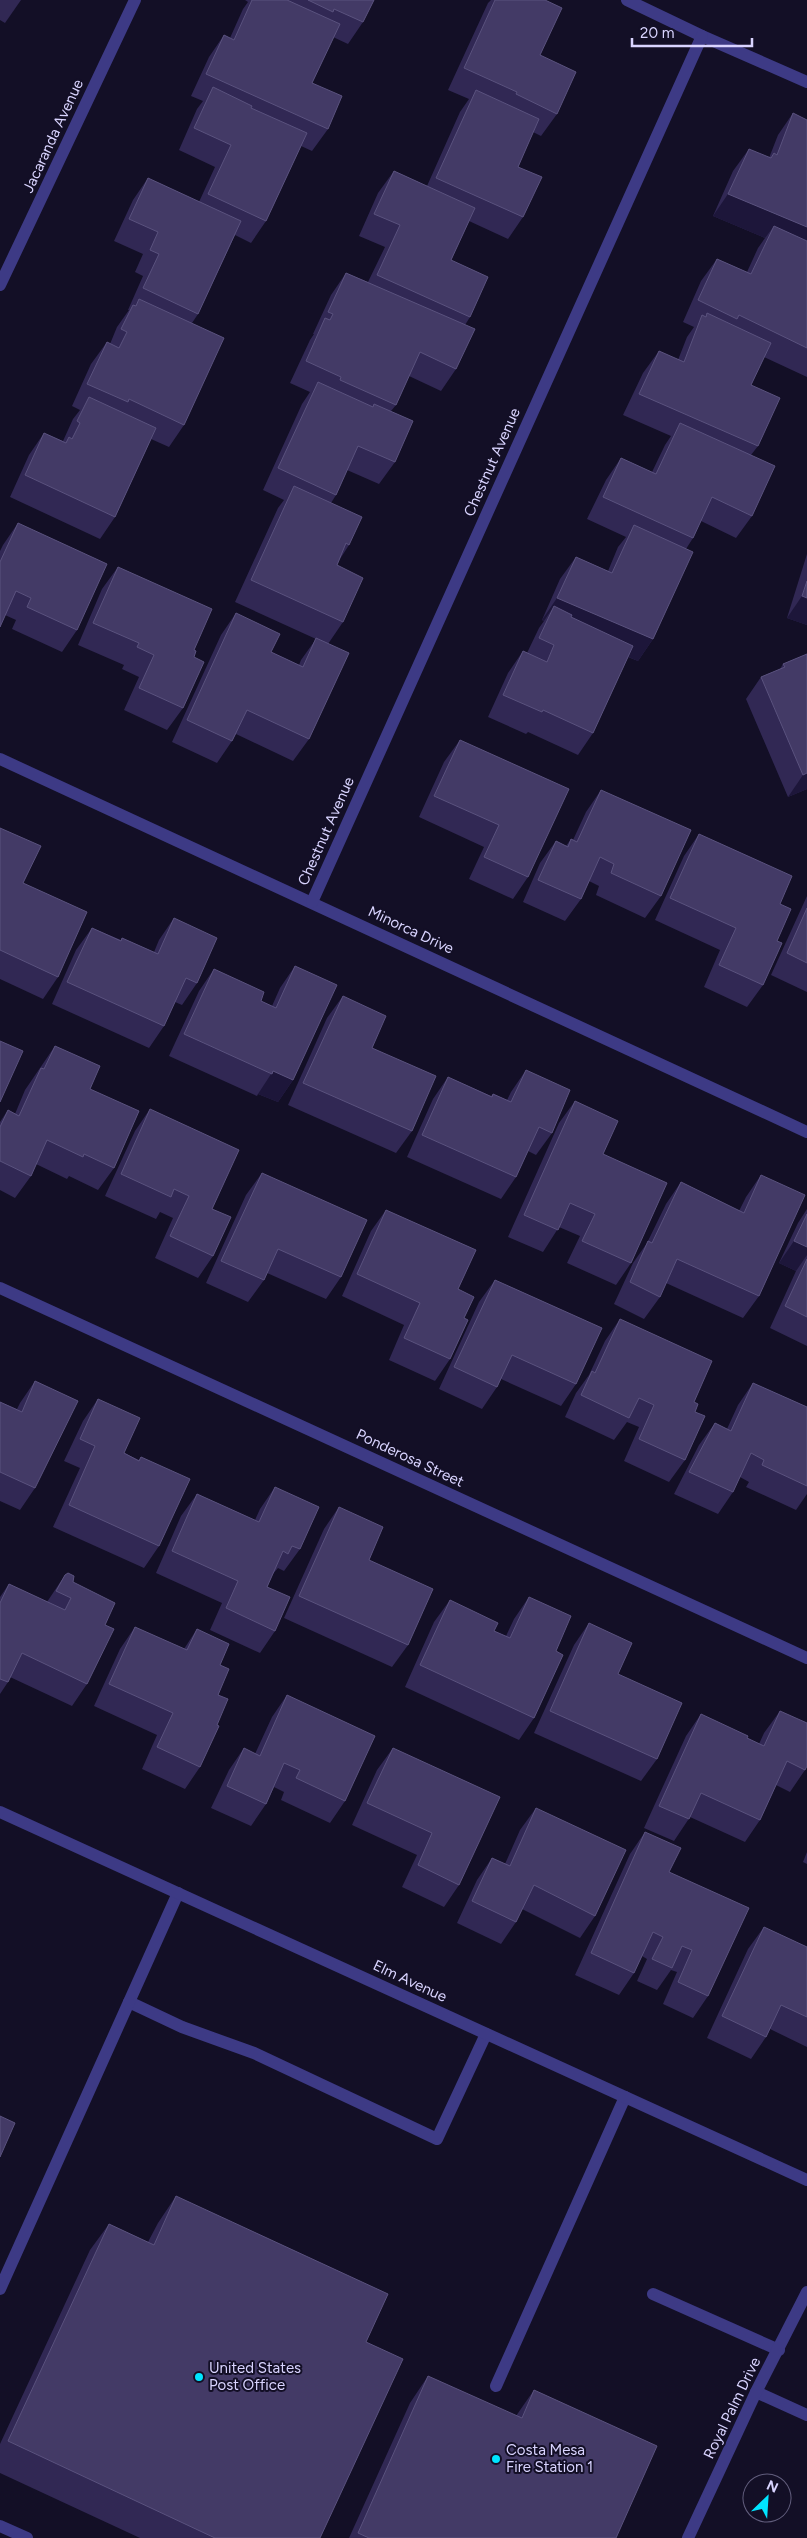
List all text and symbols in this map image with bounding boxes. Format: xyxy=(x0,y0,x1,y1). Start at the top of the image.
scale bar xyxy=(632,15,752,47)
text: 20 m xyxy=(640,24,674,42)
street label: Jacaranda Avenue xyxy=(19,76,87,196)
street label: Chestnut Avenue xyxy=(460,405,524,519)
street label: Chestnut Avenue xyxy=(294,774,358,888)
street label: Minorca Drive xyxy=(365,902,457,958)
street label: Ponderosa Street xyxy=(353,1425,467,1491)
street label: Elm Avenue xyxy=(370,1956,450,2006)
street label: Royal Palm Drive xyxy=(700,2354,764,2462)
place label: United States Post Office xyxy=(209,2359,301,2394)
marker: United States Post Office xyxy=(193,2371,205,2383)
place label: Costa Mesa Fire Station 1 xyxy=(506,2441,593,2476)
marker: Costa Mesa Fire Station 1 xyxy=(490,2453,502,2465)
north arrow xyxy=(742,2473,792,2523)
text: N xyxy=(764,2477,781,2497)

